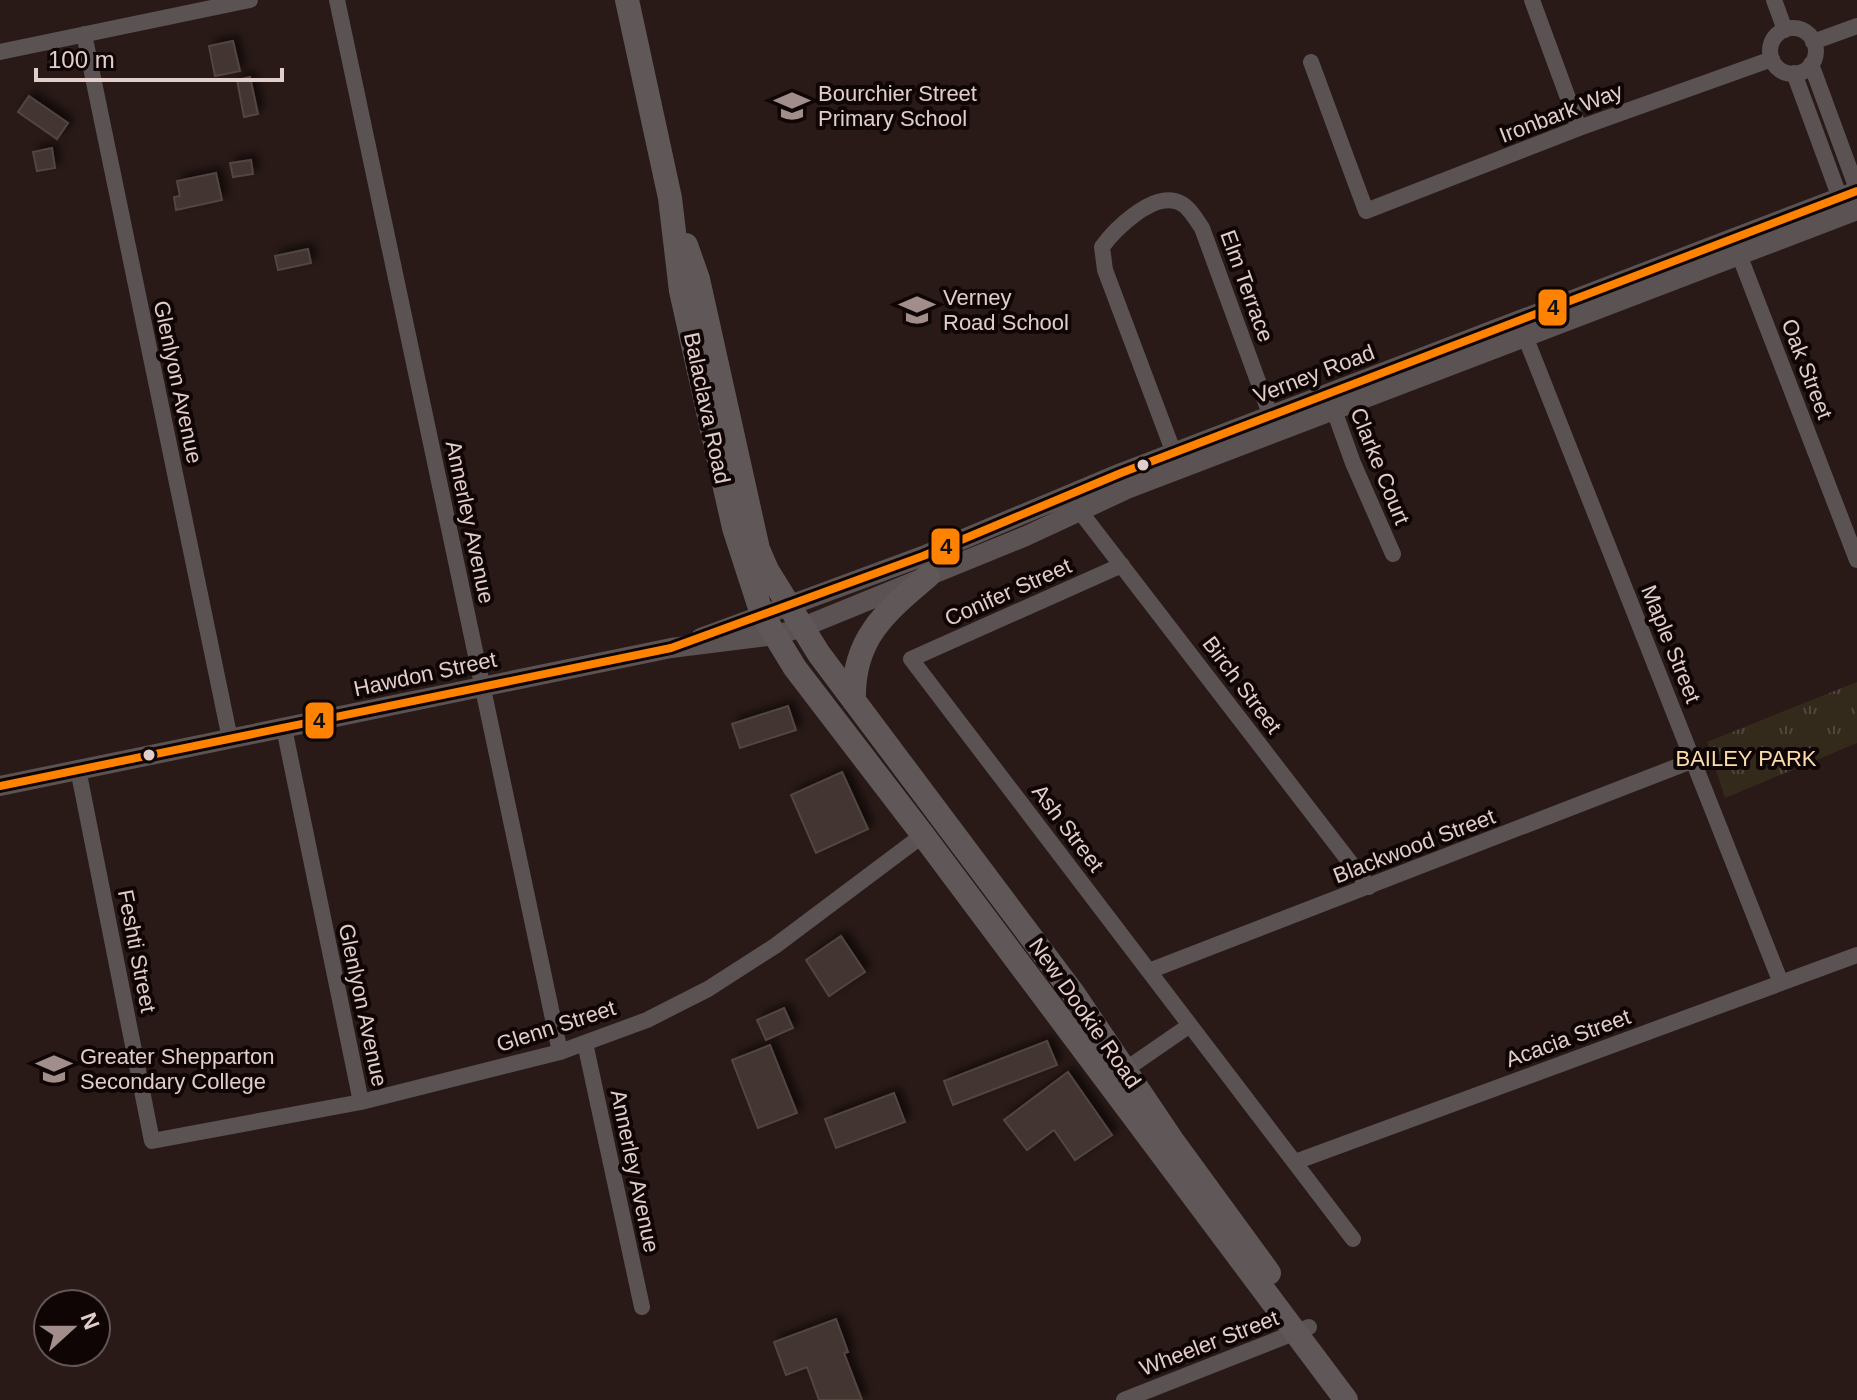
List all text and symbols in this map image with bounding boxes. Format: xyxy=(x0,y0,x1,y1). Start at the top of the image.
scale bar xyxy=(36,32,282,82)
text: 100 m xyxy=(48,46,115,73)
street label: Ironbark Way xyxy=(1496,78,1626,148)
place label: Bourchier Street Primary School xyxy=(818,81,977,131)
school or university icon: Bourchier Street Primary School xyxy=(773,87,811,125)
street label: Elm Terrace xyxy=(1215,227,1279,345)
place label: Verney Road School xyxy=(943,285,1069,335)
line badge: 4 xyxy=(1537,288,1568,327)
school or university icon: Verney Road School xyxy=(898,291,936,329)
text: 4 xyxy=(1547,295,1560,320)
street label: Glenlyon Avenue xyxy=(149,298,207,466)
street label: Oak Street xyxy=(1776,315,1838,423)
street label: Balaclava Road xyxy=(679,330,735,486)
street label: Verney Road xyxy=(1250,340,1378,408)
street label: Clarke Court xyxy=(1345,404,1415,528)
street label: Annerley Avenue xyxy=(441,438,499,606)
unlabelled marker xyxy=(1135,457,1151,473)
line badge: 4 xyxy=(930,527,961,566)
text: 4 xyxy=(940,534,953,559)
street label: Conifer Street xyxy=(941,553,1075,631)
street label: Maple Street xyxy=(1636,581,1706,707)
street label: Birch Street xyxy=(1197,632,1287,738)
street label: Hawdon Street xyxy=(351,647,499,701)
line badge: 4 xyxy=(304,701,335,740)
text: 4 xyxy=(313,708,326,733)
park label: BAILEY PARK xyxy=(1675,746,1817,771)
unlabelled marker xyxy=(141,747,157,763)
street label: Ash Street xyxy=(1027,779,1109,877)
street label: Blackwood Street xyxy=(1330,804,1498,888)
street label: Feshti Street xyxy=(113,887,161,1015)
street label: Glenlyon Avenue xyxy=(334,921,392,1089)
street label: New Dookie Road xyxy=(1024,933,1146,1093)
street label: Glenn Street xyxy=(493,995,619,1057)
street label: Acacia Street xyxy=(1502,1004,1634,1072)
place label: Greater Shepparton Secondary College xyxy=(80,1044,274,1094)
school or university icon: Greater Shepparton Secondary College xyxy=(35,1050,73,1088)
street label: Annerley Avenue xyxy=(606,1087,664,1255)
north arrow xyxy=(32,1288,112,1368)
street label: Wheeler Street xyxy=(1136,1305,1282,1381)
text: N xyxy=(76,1309,105,1333)

